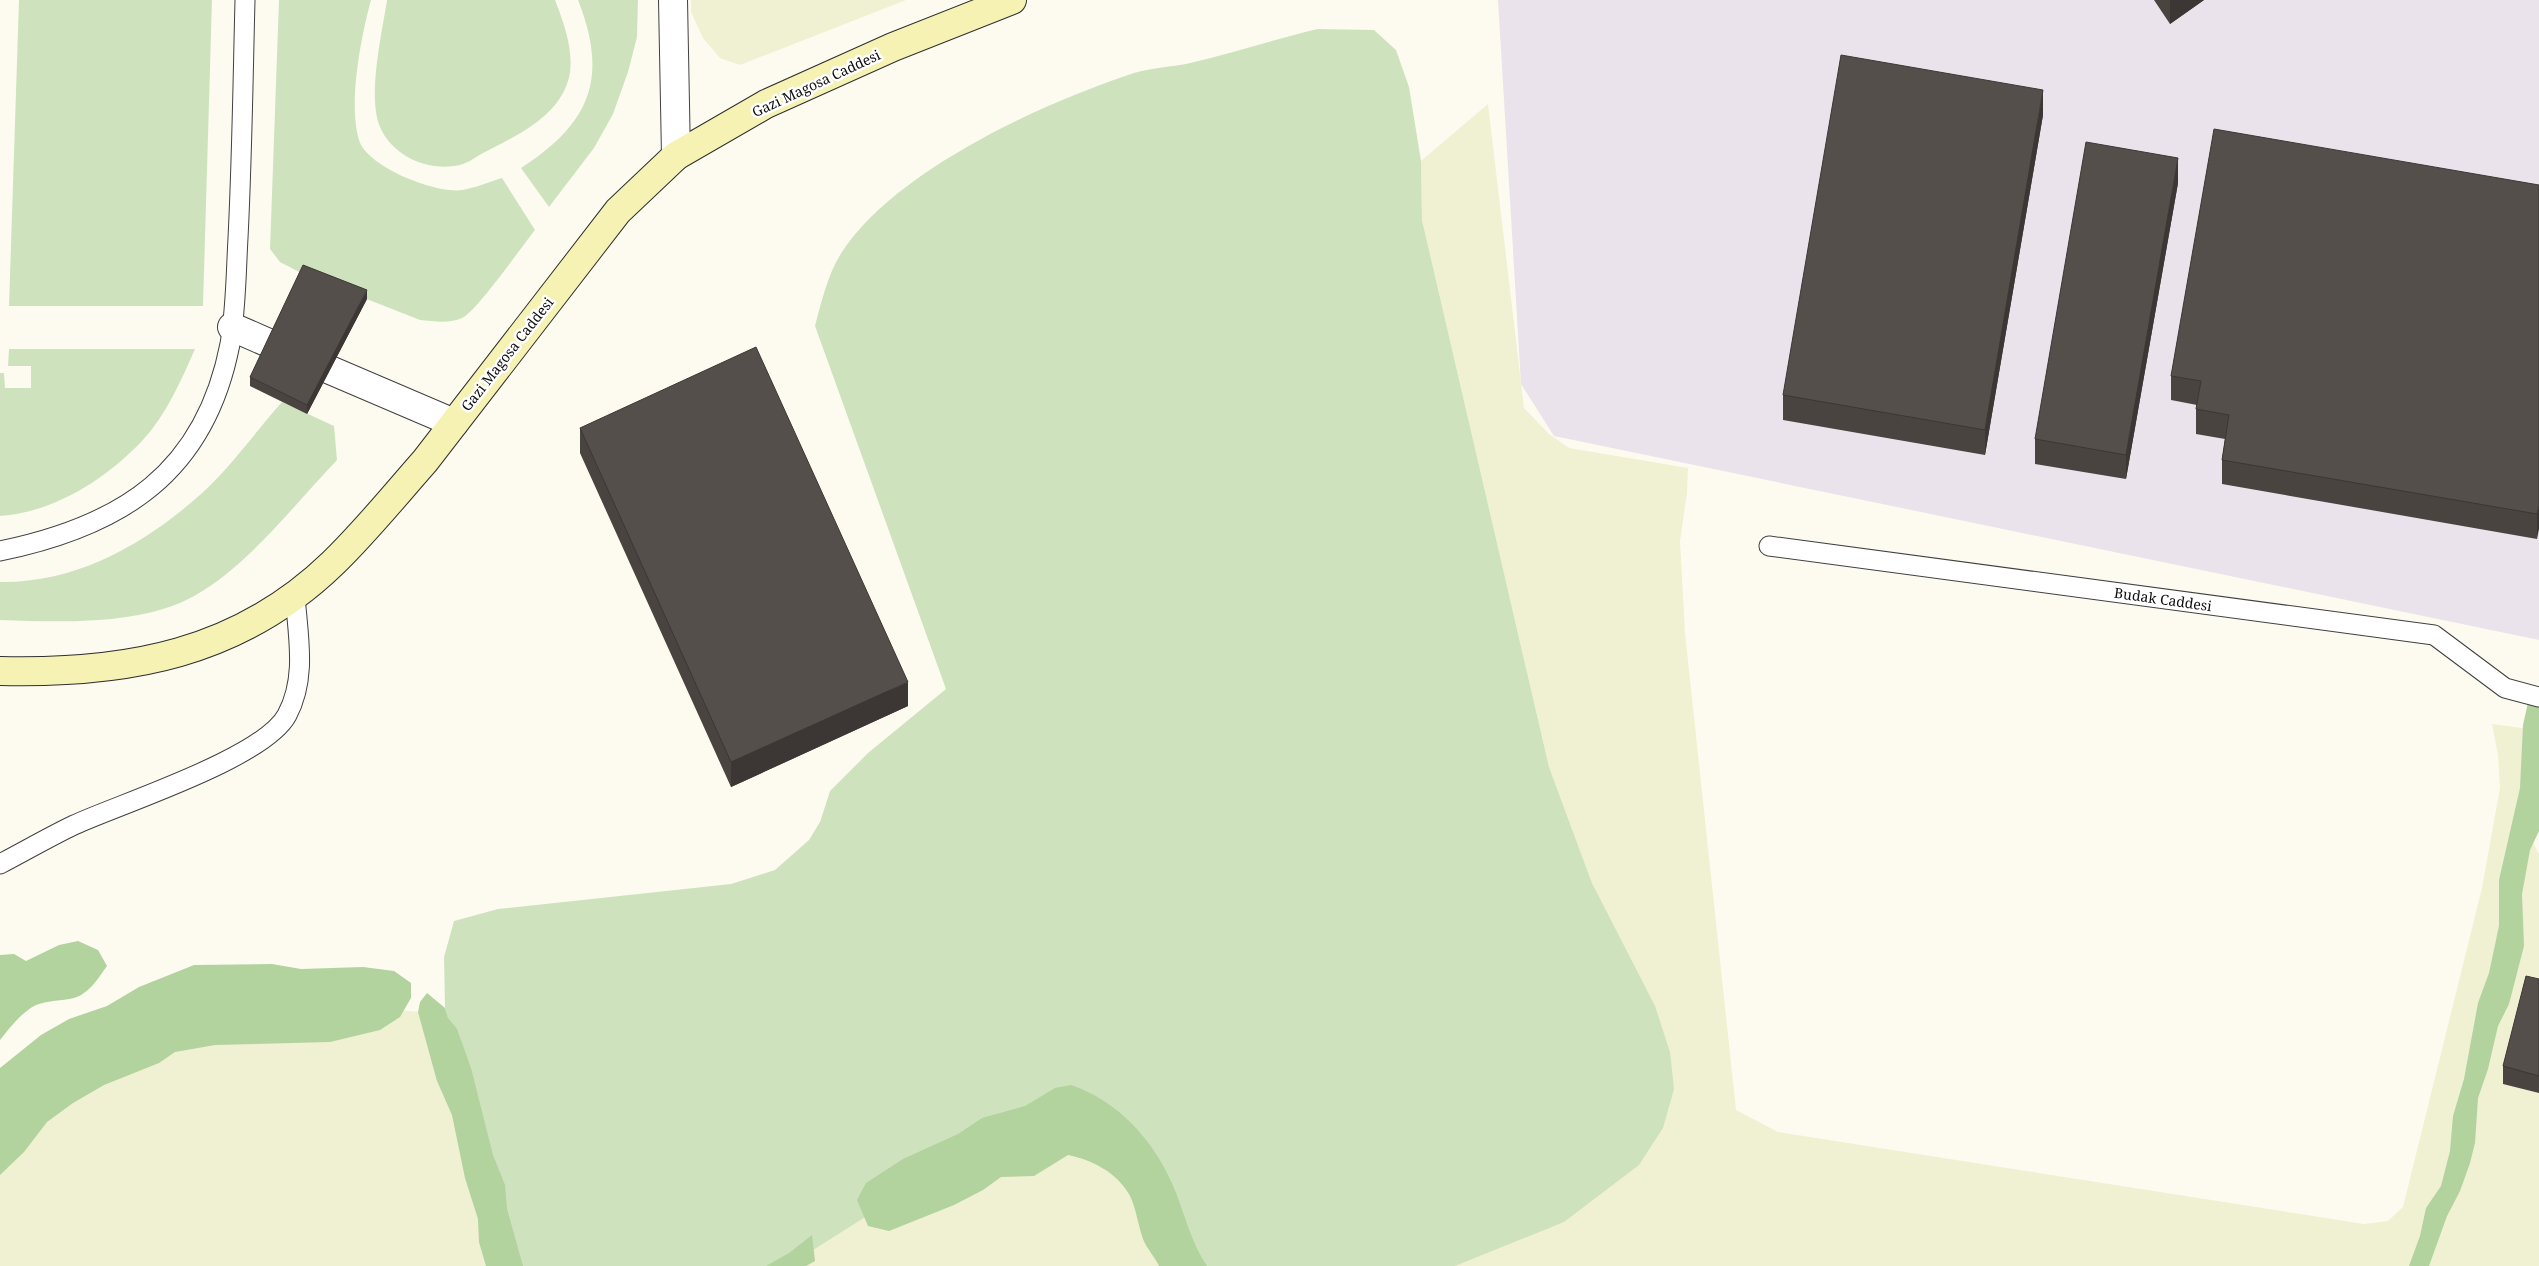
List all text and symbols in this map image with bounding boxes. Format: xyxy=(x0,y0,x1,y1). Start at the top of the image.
street label: Gazi Magosa Caddesi xyxy=(749,45,884,121)
street label: Gazi Magosa Caddesi xyxy=(457,293,558,415)
street label: Budak Caddesi xyxy=(2113,583,2214,615)

